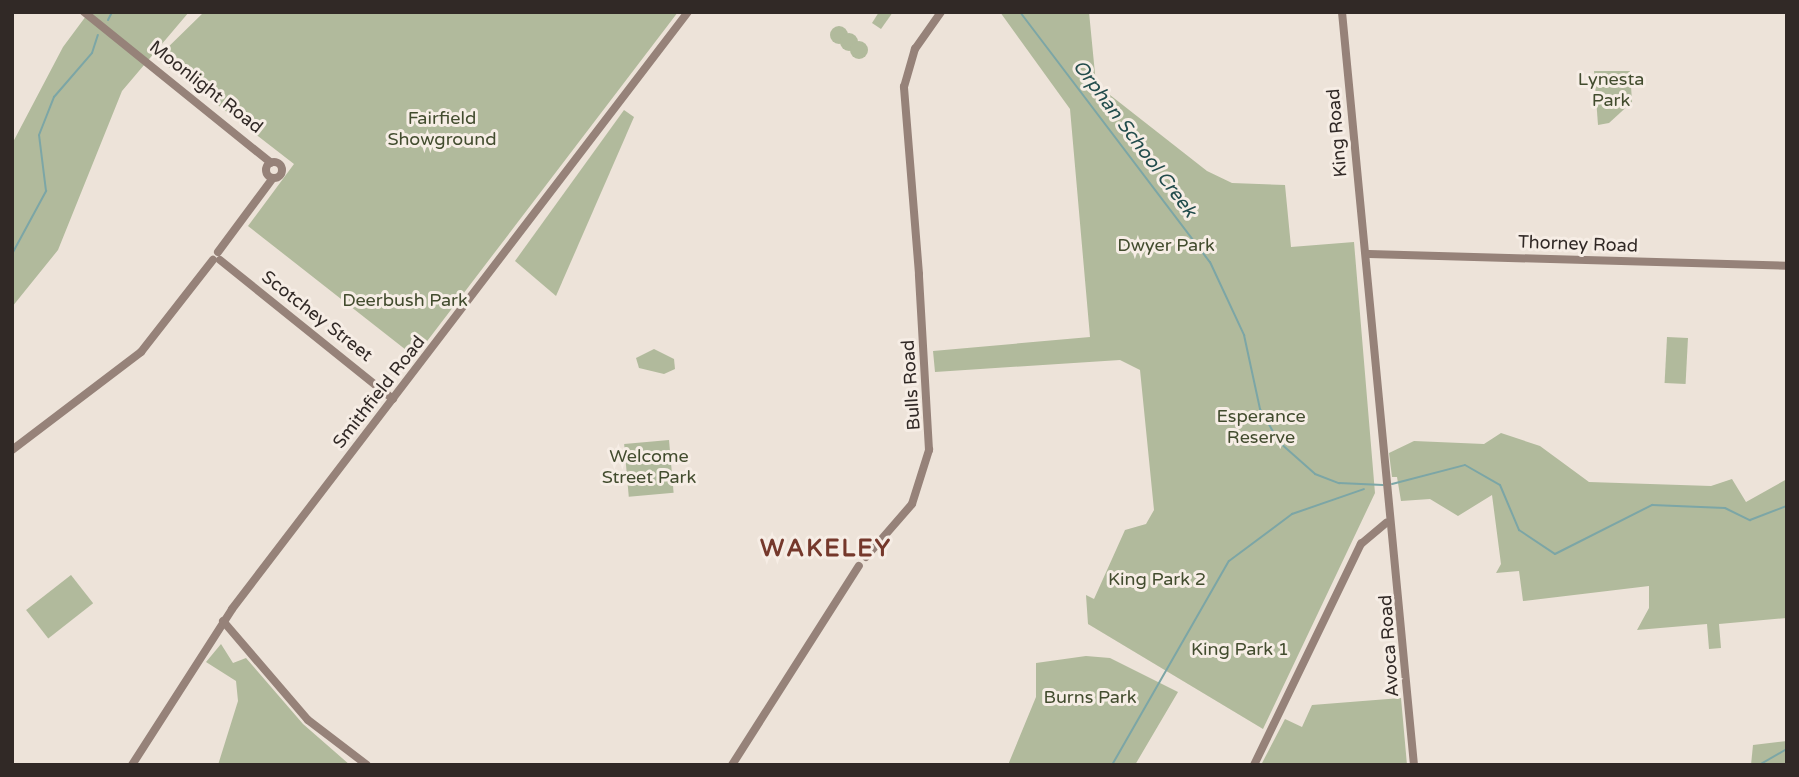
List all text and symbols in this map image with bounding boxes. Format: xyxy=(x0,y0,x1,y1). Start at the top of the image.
street label: Moonlight Road xyxy=(145,36,267,138)
water label: Orphan School Creek xyxy=(1067,56,1201,222)
park label: Lynesta Park xyxy=(1578,69,1644,112)
street label: King Road xyxy=(1322,88,1352,178)
park label: Fairfield Showground xyxy=(387,108,497,150)
street label: Thorney Road xyxy=(1518,231,1638,257)
park label: Dwyer Park xyxy=(1117,234,1215,256)
street label: Scotchey Street xyxy=(257,266,377,366)
park label: Deerbush Park xyxy=(342,289,468,311)
street label: Smithfield Road xyxy=(328,331,430,453)
street label: Bulls Road xyxy=(897,339,925,431)
park label: Esperance Reserve xyxy=(1216,406,1306,448)
park label: Welcome Street Park xyxy=(602,446,696,489)
district label: WAKELEY xyxy=(761,535,891,563)
park label: King Park 2 xyxy=(1108,568,1206,590)
street label: Avoca Road xyxy=(1375,594,1403,698)
park label: King Park 1 xyxy=(1191,638,1289,660)
park label: Burns Park xyxy=(1044,686,1136,708)

